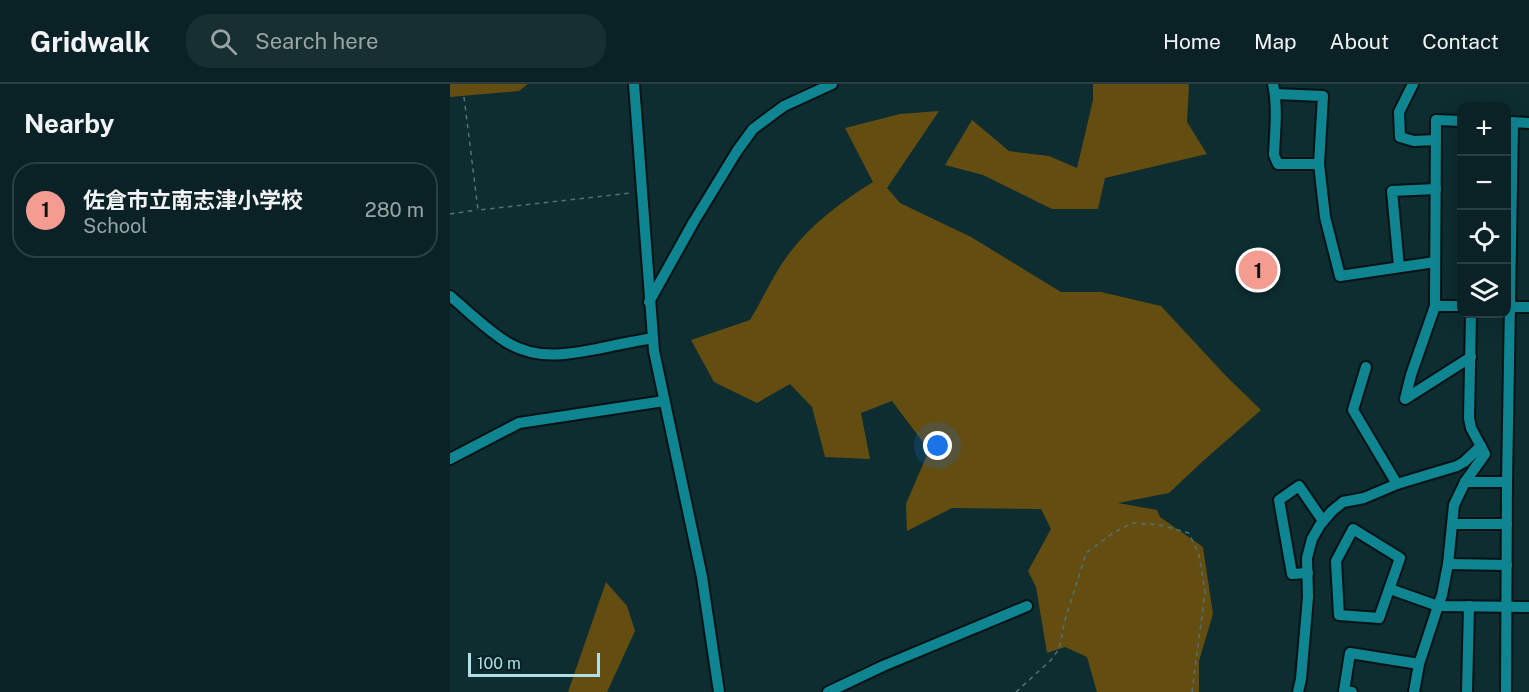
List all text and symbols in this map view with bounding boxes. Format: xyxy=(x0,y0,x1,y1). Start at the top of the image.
search box xyxy=(186,14,606,68)
text: Gridwalk xyxy=(30,25,150,58)
icon: search xyxy=(207,25,240,58)
text: Search here xyxy=(255,28,379,54)
text: Home xyxy=(1163,29,1221,54)
text: Map xyxy=(1254,29,1297,54)
text: About xyxy=(1330,29,1389,54)
text: Contact xyxy=(1422,29,1499,54)
map controls xyxy=(1457,102,1511,318)
button: + xyxy=(1457,102,1511,156)
text: Nearby xyxy=(24,108,114,139)
button: − xyxy=(1457,156,1511,210)
text: 佐倉市立南志津小学校 xyxy=(83,187,303,213)
text: 1 xyxy=(41,198,50,222)
text: 280 m xyxy=(365,198,424,222)
button: locate xyxy=(1457,210,1511,264)
text: School xyxy=(83,214,147,238)
pin: 1 xyxy=(1238,248,1278,292)
button: layers xyxy=(1457,264,1511,318)
your location xyxy=(923,431,952,460)
scale bar xyxy=(468,650,600,678)
text: 100 m xyxy=(477,654,521,673)

